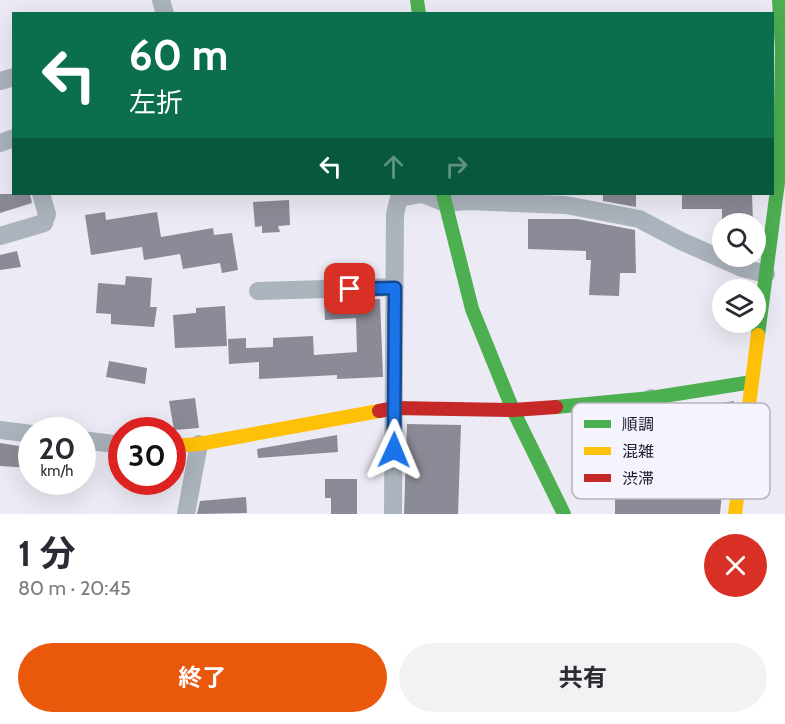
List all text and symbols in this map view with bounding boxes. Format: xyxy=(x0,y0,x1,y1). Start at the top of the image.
text: 60 m xyxy=(129,29,228,81)
icon: left xyxy=(30,36,108,114)
text: 左折 xyxy=(129,86,183,119)
icon: left xyxy=(314,150,347,183)
icon: ahead xyxy=(377,150,410,183)
icon: right xyxy=(440,150,473,183)
map controls xyxy=(712,213,766,333)
button: search xyxy=(712,213,766,267)
pin xyxy=(324,263,375,314)
icon: arrive xyxy=(333,272,366,305)
button: layers xyxy=(712,279,766,333)
legend xyxy=(572,403,770,499)
text: 順調 xyxy=(622,415,654,434)
speed limit sign: 30 xyxy=(108,417,186,495)
position arrow xyxy=(362,418,426,482)
text: 20 xyxy=(38,430,76,467)
text: 混雑 xyxy=(622,442,654,461)
text: km/h xyxy=(41,462,73,480)
text: 渋滞 xyxy=(622,469,654,488)
text: 1 分 xyxy=(18,531,75,575)
button: close xyxy=(704,534,767,597)
text: 80 m · 20:45 xyxy=(18,576,131,600)
button: 終了 xyxy=(18,643,387,712)
button: 共有 xyxy=(399,643,767,712)

